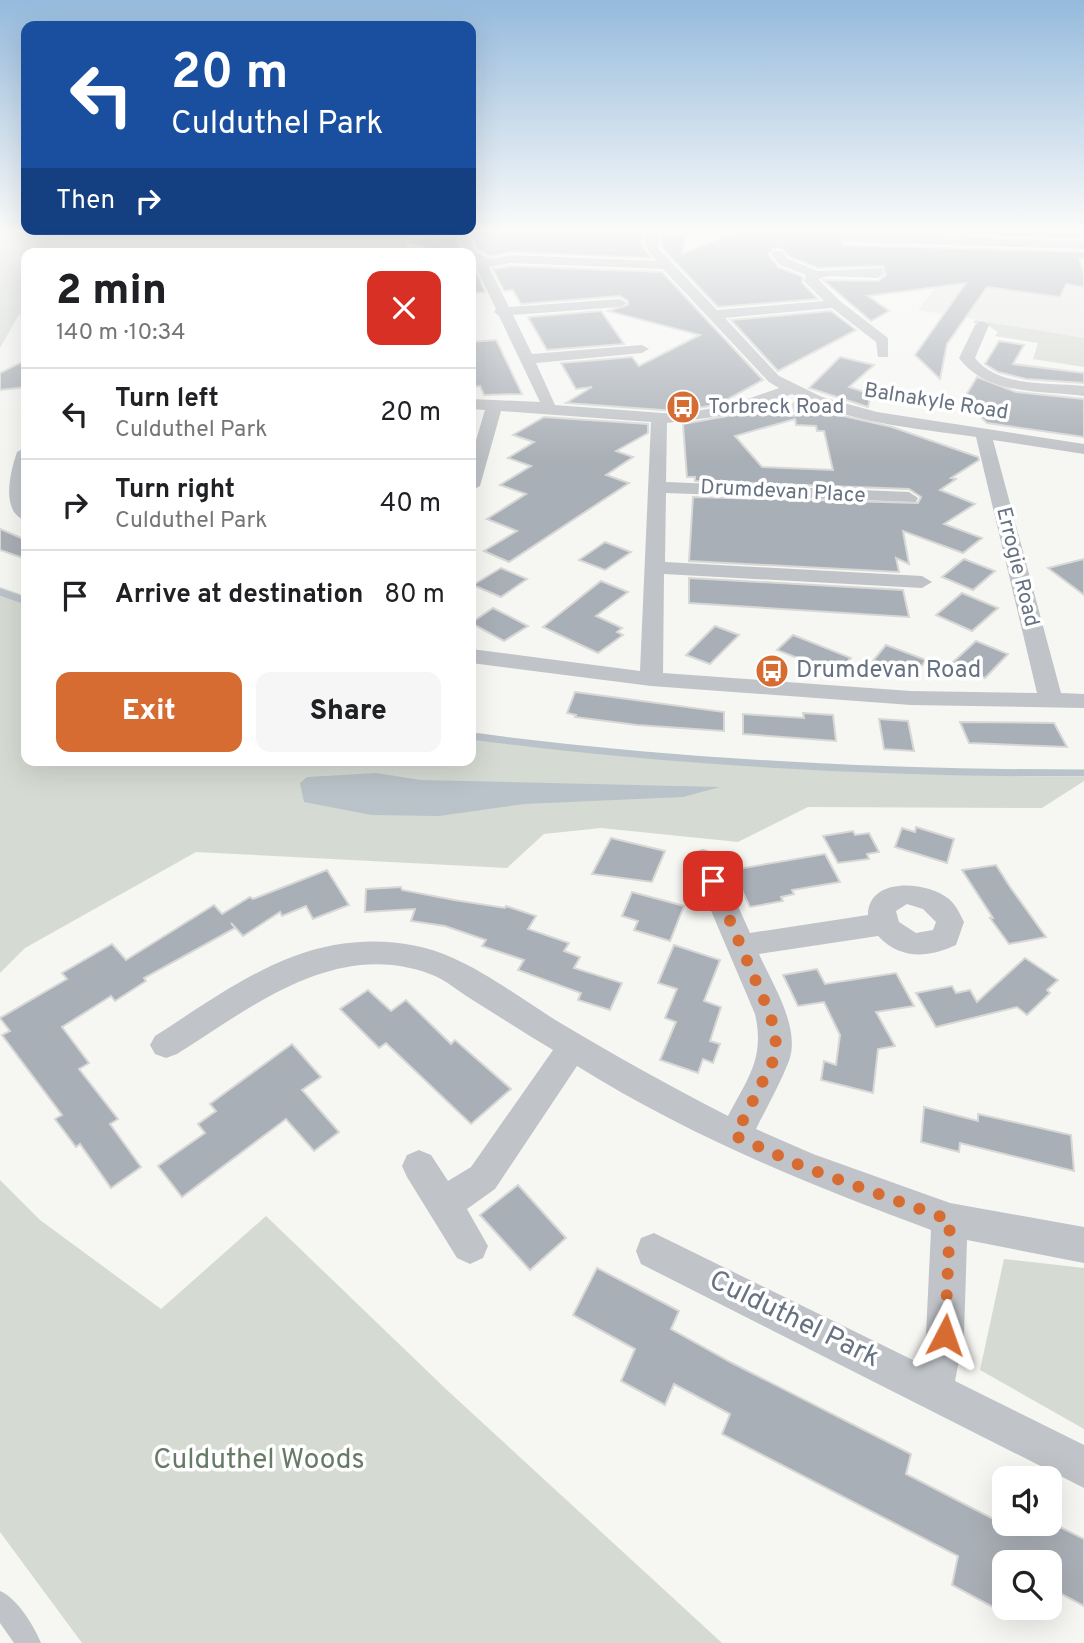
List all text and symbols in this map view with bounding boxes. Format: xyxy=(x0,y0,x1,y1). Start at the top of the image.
text: 20 m xyxy=(171,44,288,106)
icon: left xyxy=(56,49,147,140)
text: Culduthel Park xyxy=(171,105,383,145)
icon: right xyxy=(129,182,167,220)
text: Then xyxy=(56,185,115,218)
text: 2 min xyxy=(56,266,167,319)
button: close xyxy=(367,271,441,345)
text: 140 m · 10:34 xyxy=(56,319,186,348)
street label: Balnakyle Road xyxy=(862,377,1010,427)
text: Turn left xyxy=(115,383,219,416)
bus stop icon: Torbreck Road xyxy=(664,388,702,426)
place label: Torbreck Road xyxy=(708,394,844,421)
icon: left xyxy=(56,395,94,433)
text: 20 m xyxy=(380,397,441,430)
text: Culduthel Park xyxy=(115,416,268,445)
text: Turn right xyxy=(115,474,235,507)
street label: Drumdevan Place xyxy=(700,474,866,510)
icon: right xyxy=(56,486,94,524)
text: 40 m xyxy=(380,488,441,521)
street label: Errogie Road xyxy=(989,504,1045,630)
text: Culduthel Park xyxy=(115,507,268,536)
icon: arrive xyxy=(56,577,94,615)
text: Arrive at destination xyxy=(115,579,363,612)
text: 80 m xyxy=(384,579,445,612)
bus stop icon: Drumdevan Road xyxy=(753,652,791,690)
place label: Drumdevan Road xyxy=(796,656,981,686)
button: Exit xyxy=(56,672,242,752)
button: Share xyxy=(256,672,441,752)
pin xyxy=(683,851,743,911)
icon: arrive xyxy=(694,862,732,900)
street label: Culduthel Park xyxy=(703,1263,885,1377)
position arrow xyxy=(908,1298,982,1372)
park label: Culduthel Woods xyxy=(153,1443,365,1479)
map controls xyxy=(992,1466,1062,1620)
button: sound xyxy=(992,1466,1062,1536)
button: search xyxy=(992,1550,1062,1620)

